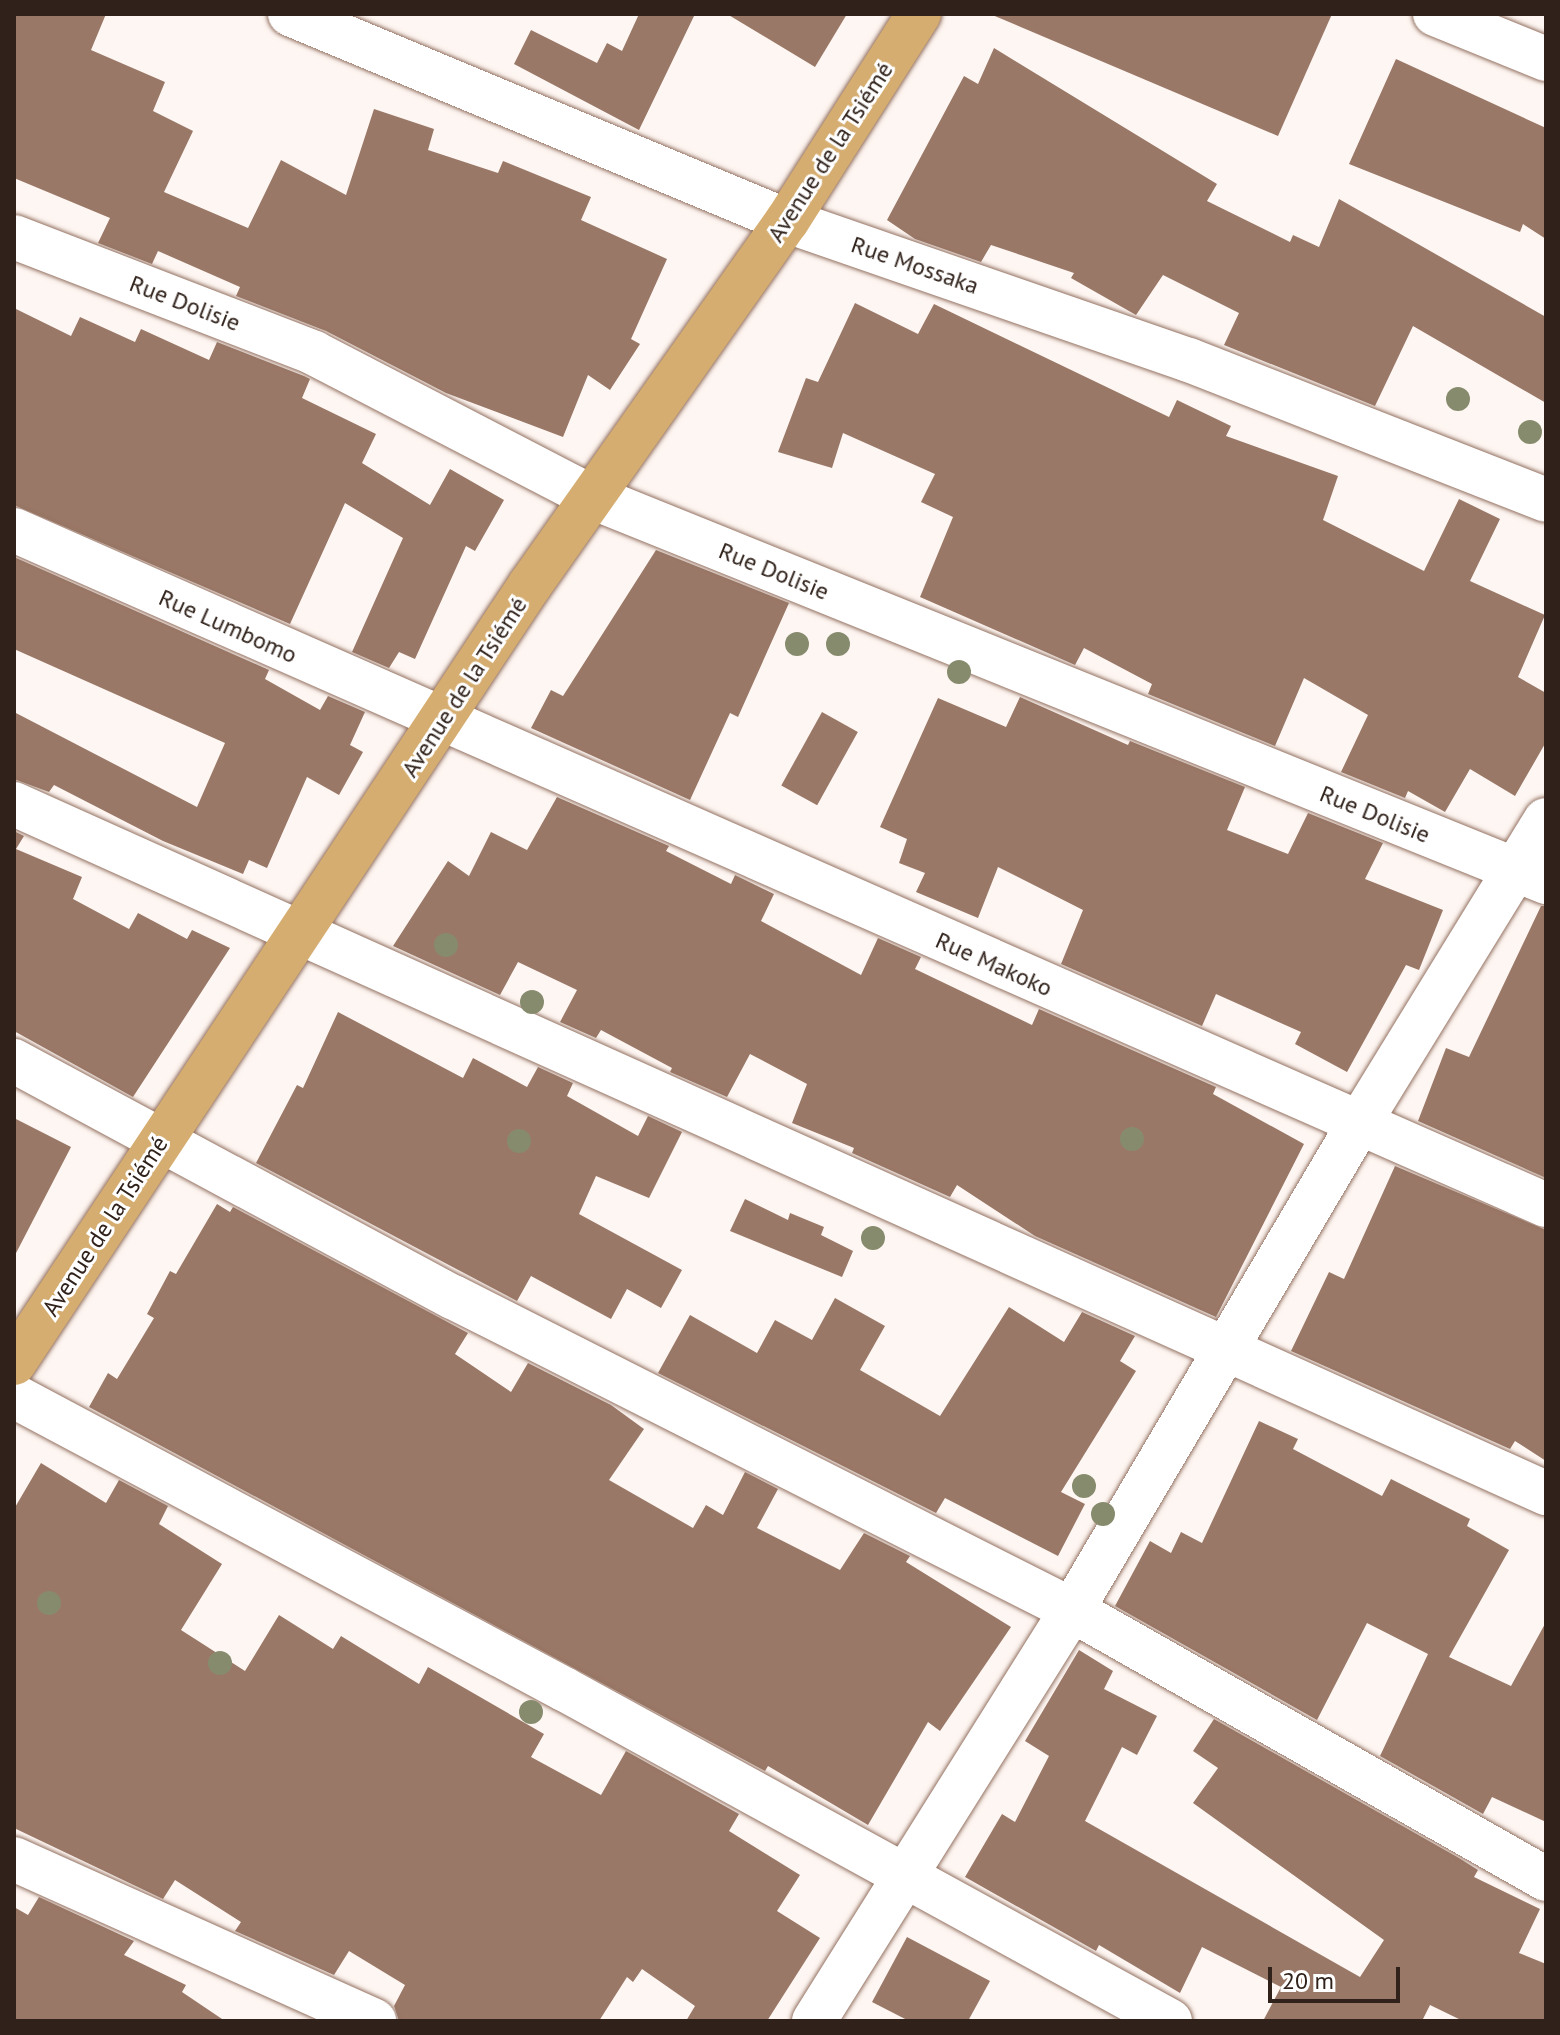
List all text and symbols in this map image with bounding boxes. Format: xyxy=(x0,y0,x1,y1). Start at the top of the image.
street label: Avenue de la Tsiémé xyxy=(761,56,899,248)
street label: Rue Mossaka xyxy=(847,230,983,300)
street label: Rue Dolisie xyxy=(126,269,244,337)
street label: Rue Dolisie xyxy=(715,536,833,606)
street label: Rue Lumbomo xyxy=(154,583,302,669)
street label: Avenue de la Tsiémé xyxy=(395,591,533,783)
street label: Rue Dolisie xyxy=(1316,779,1434,849)
street label: Rue Makoko xyxy=(931,926,1057,1002)
street label: Avenue de la Tsiémé xyxy=(36,1130,174,1322)
scale bar xyxy=(1272,1951,1404,2001)
text: 20 m xyxy=(1282,1965,1334,1996)

